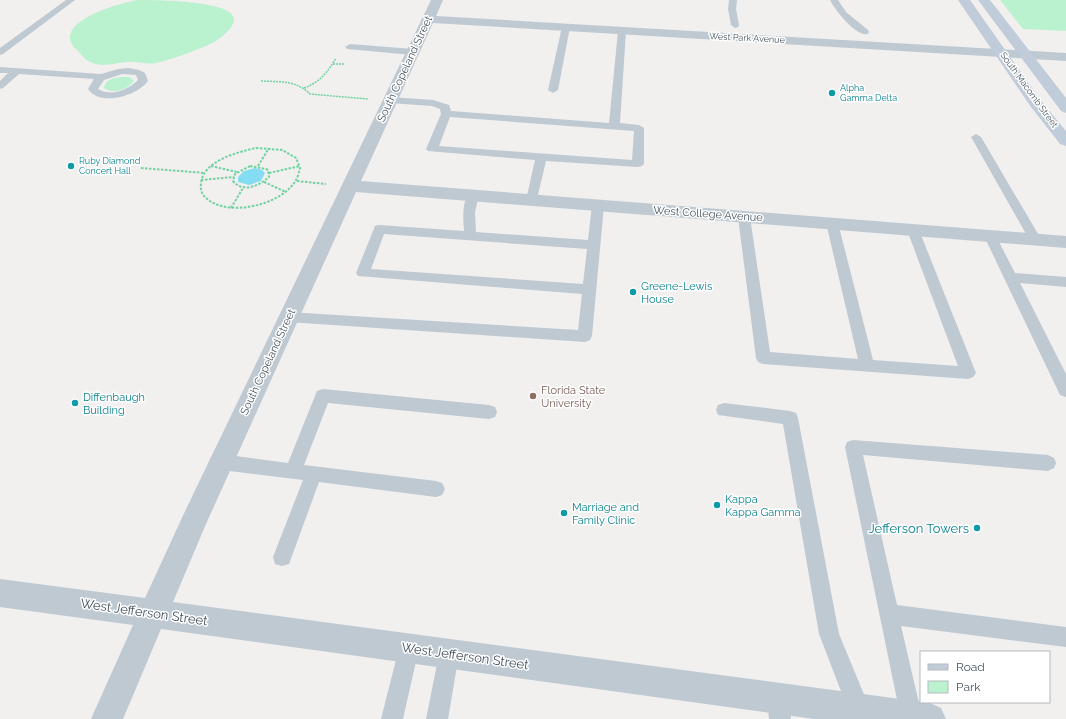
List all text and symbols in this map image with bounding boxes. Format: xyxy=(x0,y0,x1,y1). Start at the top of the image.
street label: South Copeland Street xyxy=(375,14,435,124)
street label: West Park Avenue xyxy=(709,31,786,45)
street label: South Macomb Street xyxy=(998,50,1060,130)
place label: Alpha Gamma Delta xyxy=(840,83,897,103)
marker: Alpha Gamma Delta xyxy=(827,88,837,98)
place label: Ruby Diamond Concert Hall xyxy=(79,156,141,176)
marker: Ruby Diamond Concert Hall xyxy=(66,161,76,171)
street label: West College Avenue xyxy=(653,204,764,224)
place label: Greene-Lewis House xyxy=(641,280,712,306)
marker: Greene-Lewis House xyxy=(628,287,638,297)
street label: South Copeland Street xyxy=(238,307,298,417)
place label: Florida State University xyxy=(541,384,606,410)
place label: Diffenbaugh Building xyxy=(83,391,145,417)
marker: Florida State University xyxy=(528,391,538,401)
marker: Diffenbaugh Building xyxy=(70,398,80,408)
place label: Kappa Kappa Gamma xyxy=(725,493,801,519)
marker: Kappa Kappa Gamma xyxy=(712,500,722,510)
place label: Marriage and Family Clinic xyxy=(572,501,639,527)
marker: Marriage and Family Clinic xyxy=(559,508,569,518)
place label: Jefferson Towers xyxy=(868,521,969,536)
marker: Jefferson Towers xyxy=(972,523,982,533)
street label: West Jefferson Street xyxy=(80,596,209,628)
street label: West Jefferson Street xyxy=(401,640,530,672)
legend xyxy=(920,651,1050,703)
text: Road xyxy=(956,660,985,674)
text: Park xyxy=(956,680,981,694)

